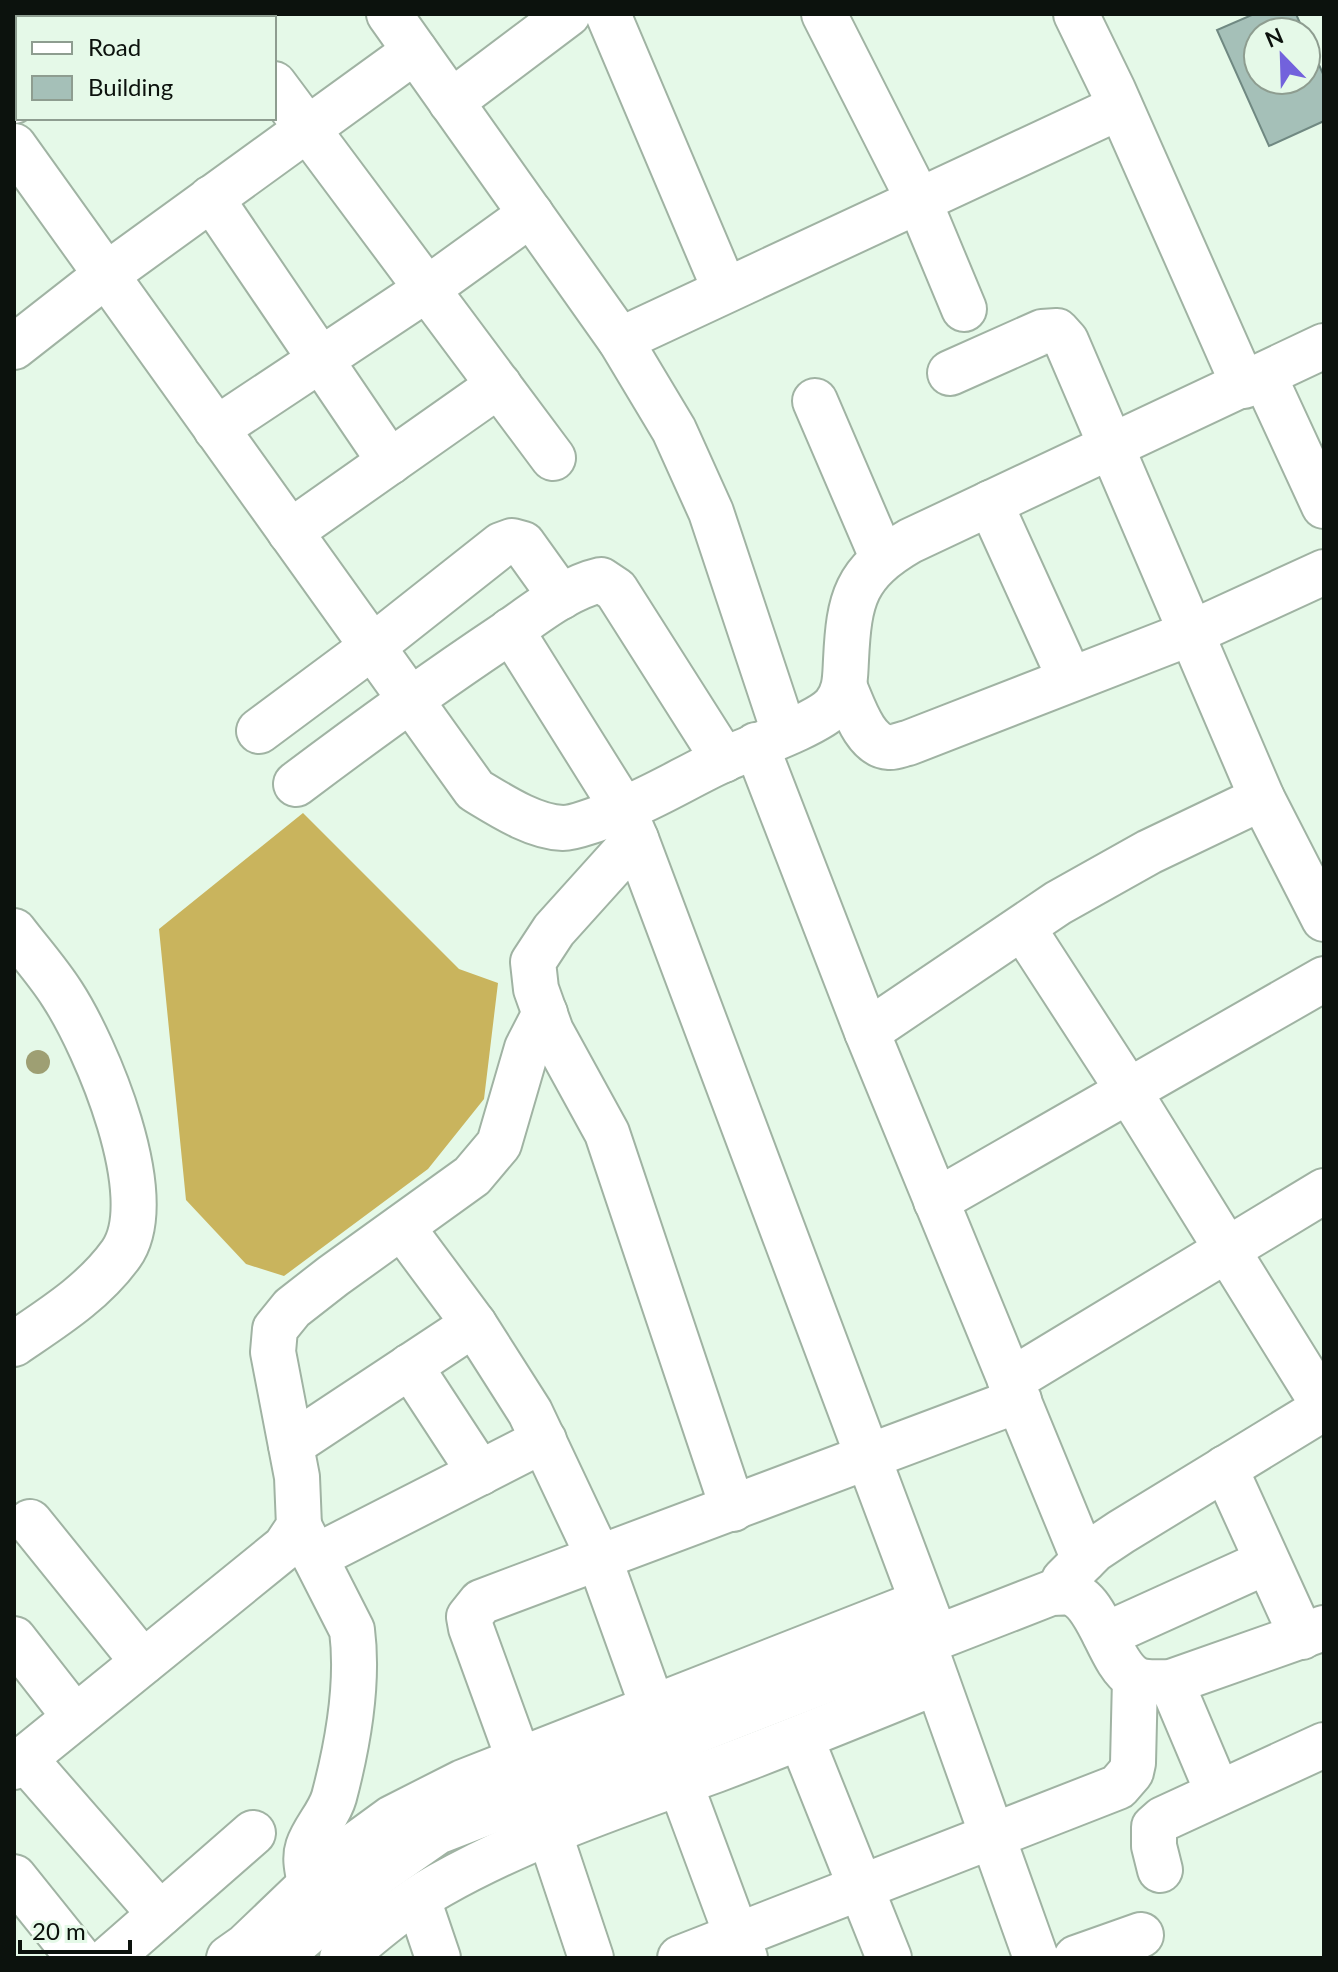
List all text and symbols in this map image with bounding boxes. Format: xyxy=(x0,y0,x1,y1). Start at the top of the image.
legend xyxy=(16,16,276,120)
north arrow xyxy=(1242,16,1322,96)
text: N xyxy=(1261,21,1287,53)
text: Road xyxy=(88,32,141,61)
text: Building xyxy=(88,72,173,101)
scale bar xyxy=(20,1904,130,1954)
text: 20 m xyxy=(32,1916,86,1945)

